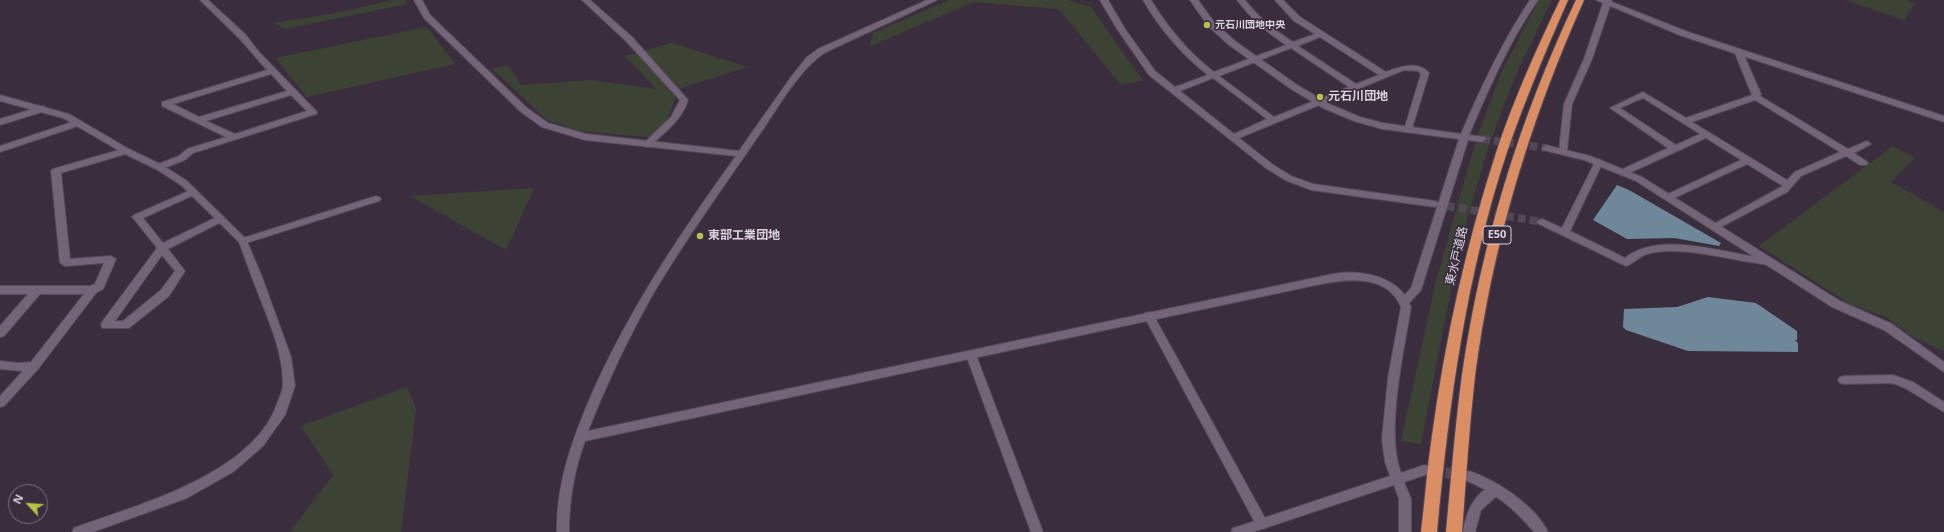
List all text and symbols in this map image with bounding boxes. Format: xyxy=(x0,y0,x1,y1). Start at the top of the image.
place label: 元石川団地中央 xyxy=(1215,19,1285,31)
marker: 元石川団地中央 xyxy=(1202,20,1212,30)
place label: 元石川団地 xyxy=(1328,90,1388,104)
marker: 元石川団地 xyxy=(1315,92,1325,102)
street label: 東水戸道路 xyxy=(1443,225,1471,287)
road number: E50 xyxy=(1483,226,1511,244)
place label: 東部工業団地 xyxy=(708,229,780,243)
marker: 東部工業団地 xyxy=(695,231,705,241)
north arrow xyxy=(8,484,48,524)
text: N xyxy=(9,492,26,506)

